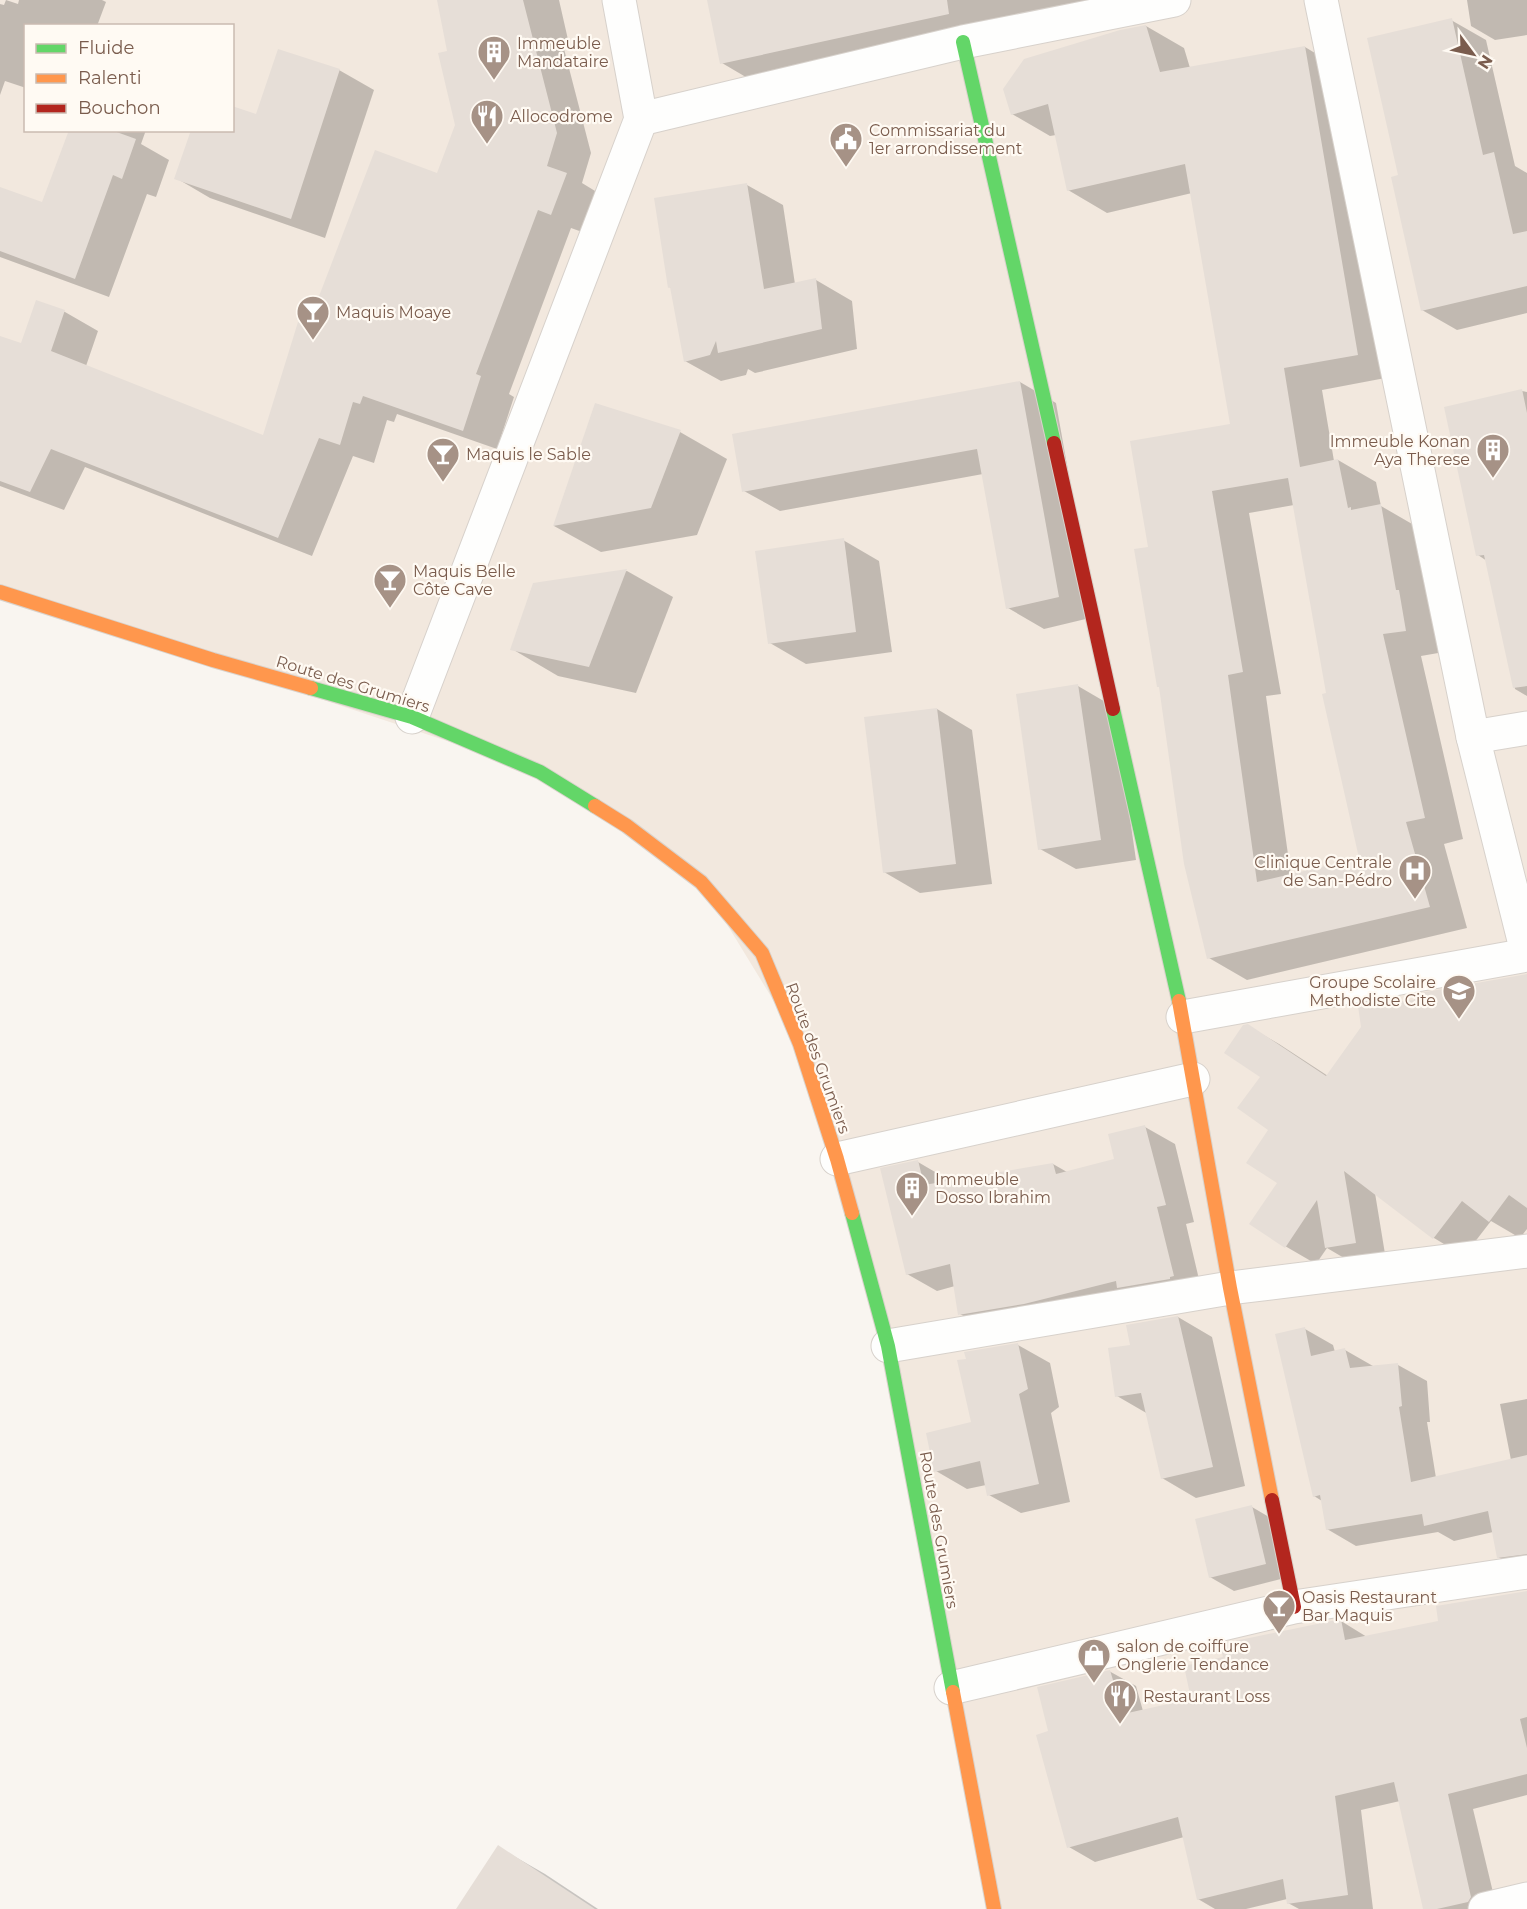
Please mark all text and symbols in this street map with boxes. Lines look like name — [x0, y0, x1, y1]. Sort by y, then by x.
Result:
legend — [24, 24, 234, 132]
north arrow — [1443, 24, 1503, 84]
building icon: Immeuble Mandataire — [476, 34, 512, 81]
place label: Immeuble Mandataire — [517, 34, 609, 71]
text: Fluide — [78, 37, 134, 59]
text: N — [1474, 51, 1497, 72]
text: Ralenti — [78, 67, 142, 89]
text: Bouchon — [78, 97, 161, 119]
restaurant icon: Allocodrome — [469, 98, 505, 145]
place label: Allocodrome — [510, 107, 613, 126]
public building icon: Commissariat du 1er arrondissement — [828, 121, 864, 168]
place label: Commissariat du 1er arrondissement — [869, 121, 1023, 158]
bar icon: Maquis Moaye — [295, 294, 331, 341]
place label: Maquis Moaye — [336, 303, 451, 322]
place label: Immeuble Konan Aya Therese — [1330, 432, 1470, 469]
building icon: Immeuble Konan Aya Therese — [1475, 432, 1511, 479]
bar icon: Maquis le Sable — [425, 436, 461, 483]
place label: Maquis le Sable — [466, 445, 591, 464]
bar icon: Maquis Belle Côte Cave — [372, 562, 408, 609]
place label: Maquis Belle Côte Cave — [413, 562, 516, 599]
street label: Route des Grumiers — [274, 652, 432, 716]
place label: Clinique Centrale de San-Pédro — [1254, 853, 1392, 890]
hospital icon: Clinique Centrale de San-Pédro — [1397, 853, 1433, 900]
place label: Groupe Scolaire Methodiste Cite — [1309, 973, 1436, 1010]
school or university icon: Groupe Scolaire Methodiste Cite — [1441, 973, 1477, 1020]
street label: Route des Grumiers — [782, 980, 854, 1136]
building icon: Immeuble Dosso Ibrahim — [894, 1170, 930, 1217]
place label: Immeuble Dosso Ibrahim — [935, 1170, 1051, 1207]
street label: Route des Grumiers — [916, 1450, 962, 1610]
bar icon: Oasis Restaurant Bar Maquis — [1261, 1588, 1297, 1635]
place label: Oasis Restaurant Bar Maquis — [1302, 1588, 1437, 1625]
shop icon: salon de coiffure Onglerie Tendance — [1076, 1637, 1112, 1684]
place label: salon de coiffure Onglerie Tendance — [1117, 1637, 1269, 1674]
restaurant icon: Restaurant Loss — [1102, 1678, 1138, 1725]
place label: Restaurant Loss — [1143, 1687, 1270, 1706]

